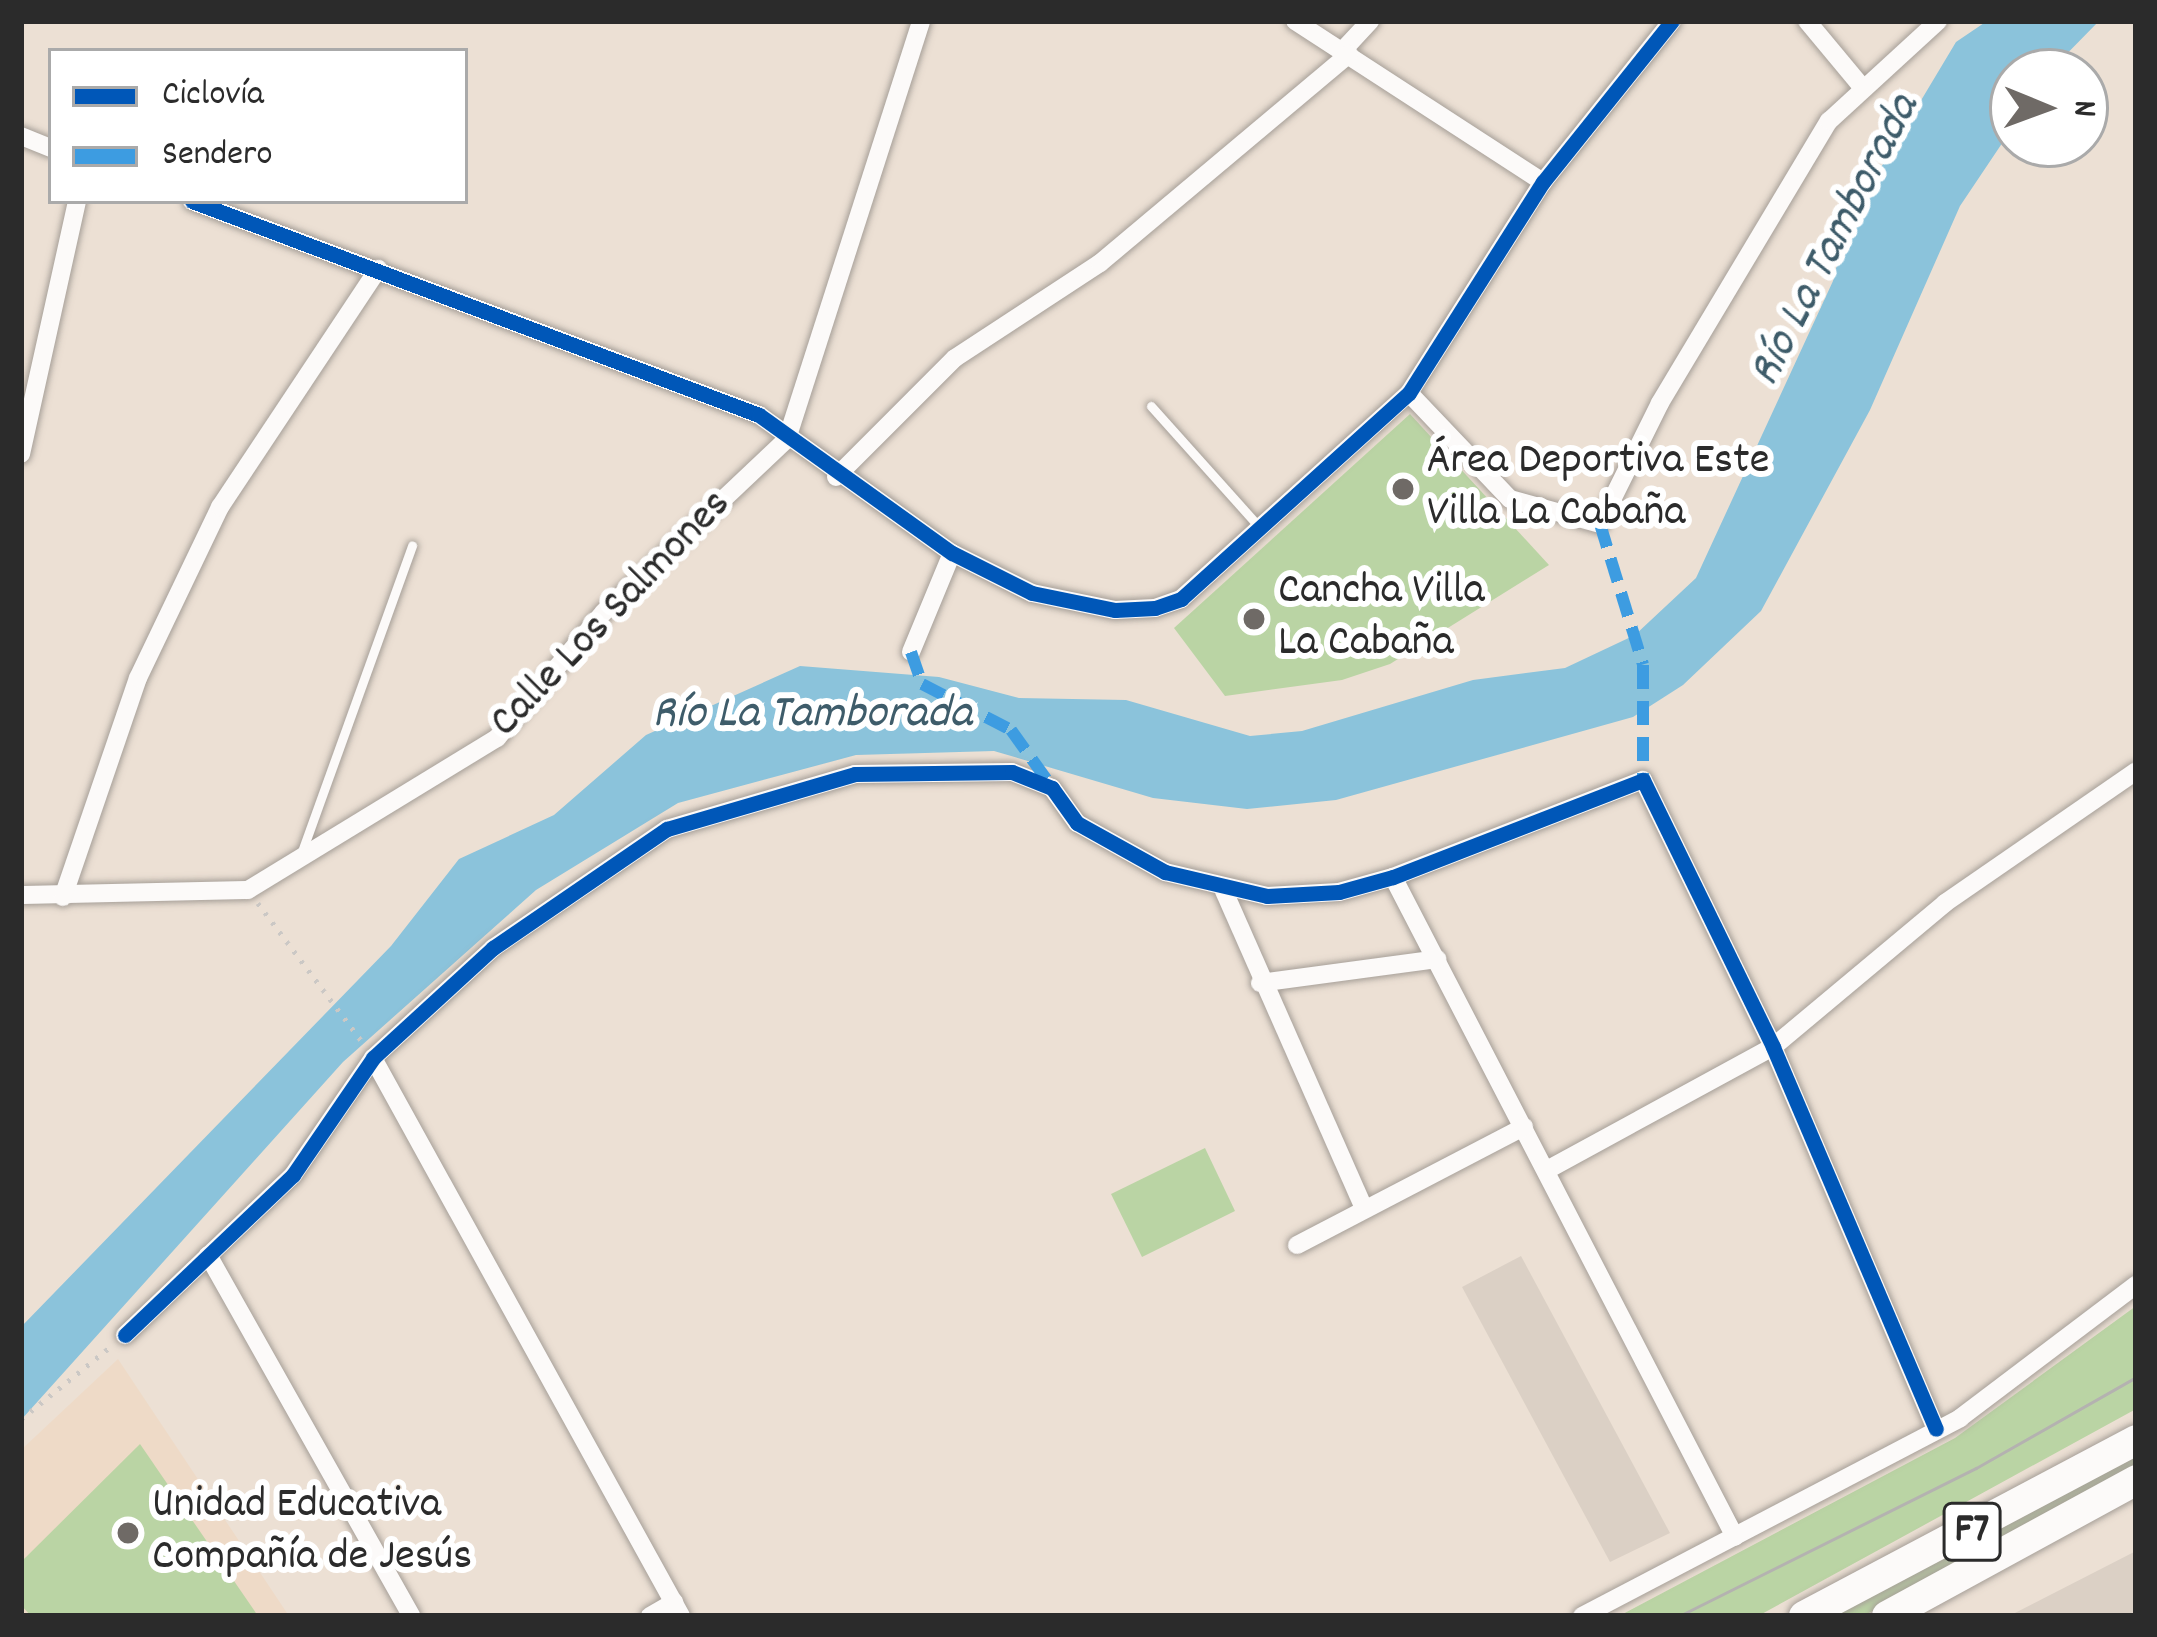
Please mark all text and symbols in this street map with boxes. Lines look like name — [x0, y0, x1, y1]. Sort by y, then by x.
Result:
legend — [48, 48, 468, 204]
north arrow — [1989, 48, 2109, 168]
text: Ciclovía — [162, 70, 264, 122]
water label: Río La Tamborada — [1738, 85, 1934, 397]
text: N — [2059, 100, 2106, 117]
text: Sendero — [162, 130, 272, 182]
place label: Área Deportiva Este Villa La Cabaña — [1427, 436, 1769, 542]
marker: Área Deportiva Este Villa La Cabaña — [1390, 476, 1416, 502]
street label: Calle Los Salmones — [480, 479, 744, 751]
place label: Cancha Villa La Cabaña — [1278, 566, 1485, 672]
marker: Cancha Villa La Cabaña — [1241, 606, 1267, 632]
water label: Río La Tamborada — [652, 687, 972, 745]
place label: Unidad Educativa Compañía de Jesús — [152, 1480, 472, 1586]
road number: F7 — [1942, 1496, 2002, 1568]
marker: Unidad Educativa Compañía de Jesús — [115, 1520, 141, 1546]

